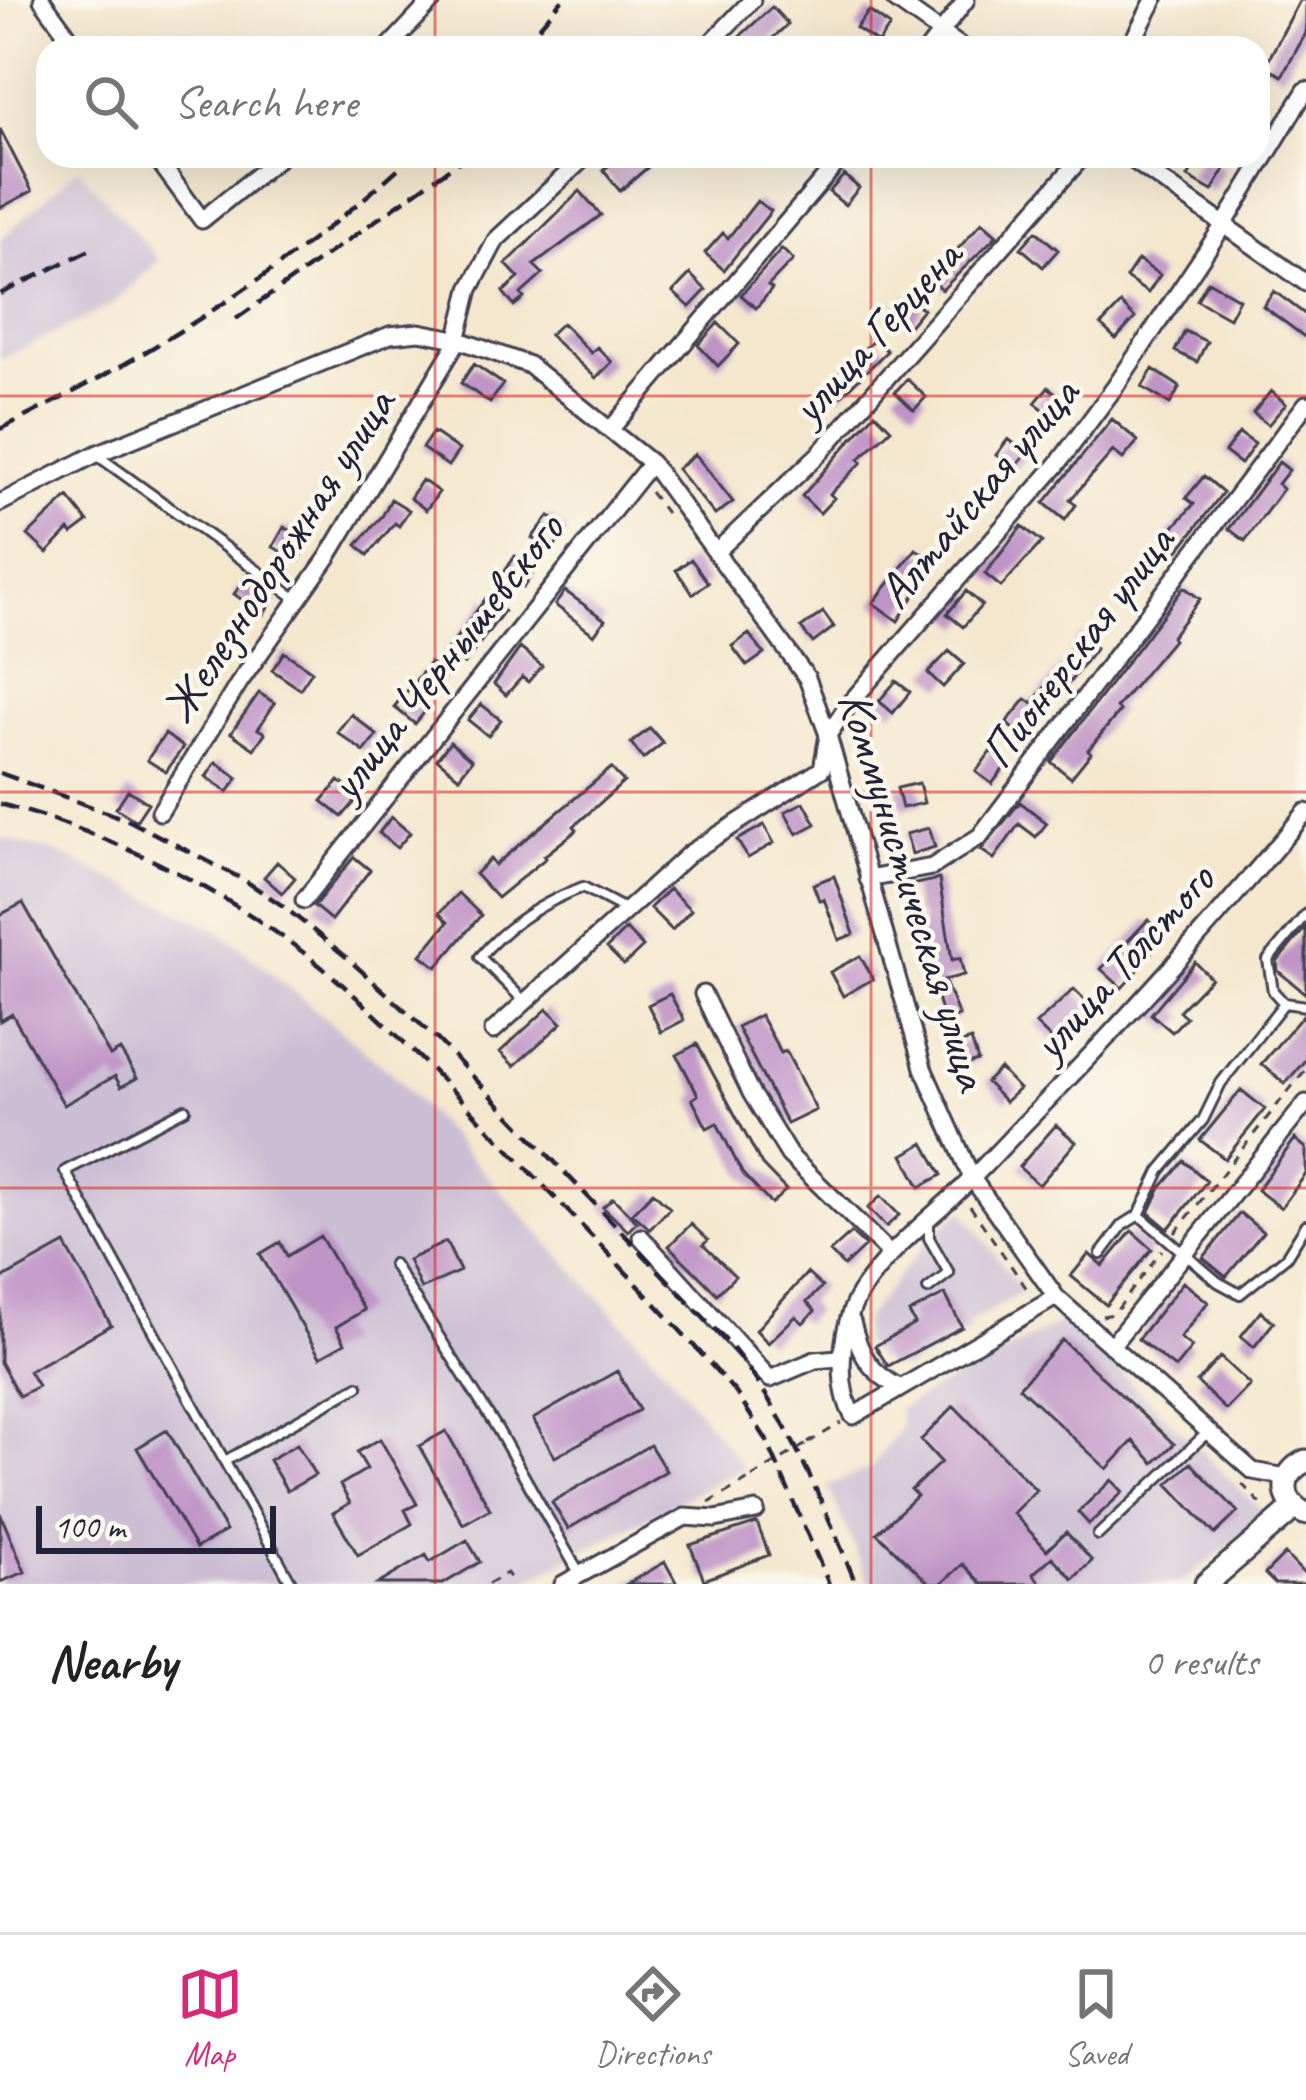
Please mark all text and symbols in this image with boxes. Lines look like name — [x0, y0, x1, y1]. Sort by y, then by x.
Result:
search box — [36, 36, 1270, 168]
icon: search — [78, 69, 144, 135]
text: Search here — [174, 74, 357, 131]
street label: улица Герцена — [775, 224, 977, 438]
street label: Алтайская улица — [864, 363, 1093, 620]
street label: Железнодорожная улица — [148, 375, 410, 734]
street label: улица Чернышевского — [313, 499, 578, 815]
street label: Пионерская улица — [966, 512, 1189, 779]
street label: Коммунистическая улица — [825, 684, 1004, 1099]
street label: улица Толстого — [1017, 849, 1228, 1075]
scale bar — [36, 1500, 276, 1553]
text: 100 m — [54, 1506, 125, 1548]
text: Nearby — [48, 1630, 176, 1694]
text: 0 results — [1144, 1638, 1258, 1687]
tab: Map — [177, 1961, 243, 2075]
tab: Directions — [596, 1961, 710, 2075]
tab: Saved — [1063, 1961, 1129, 2075]

